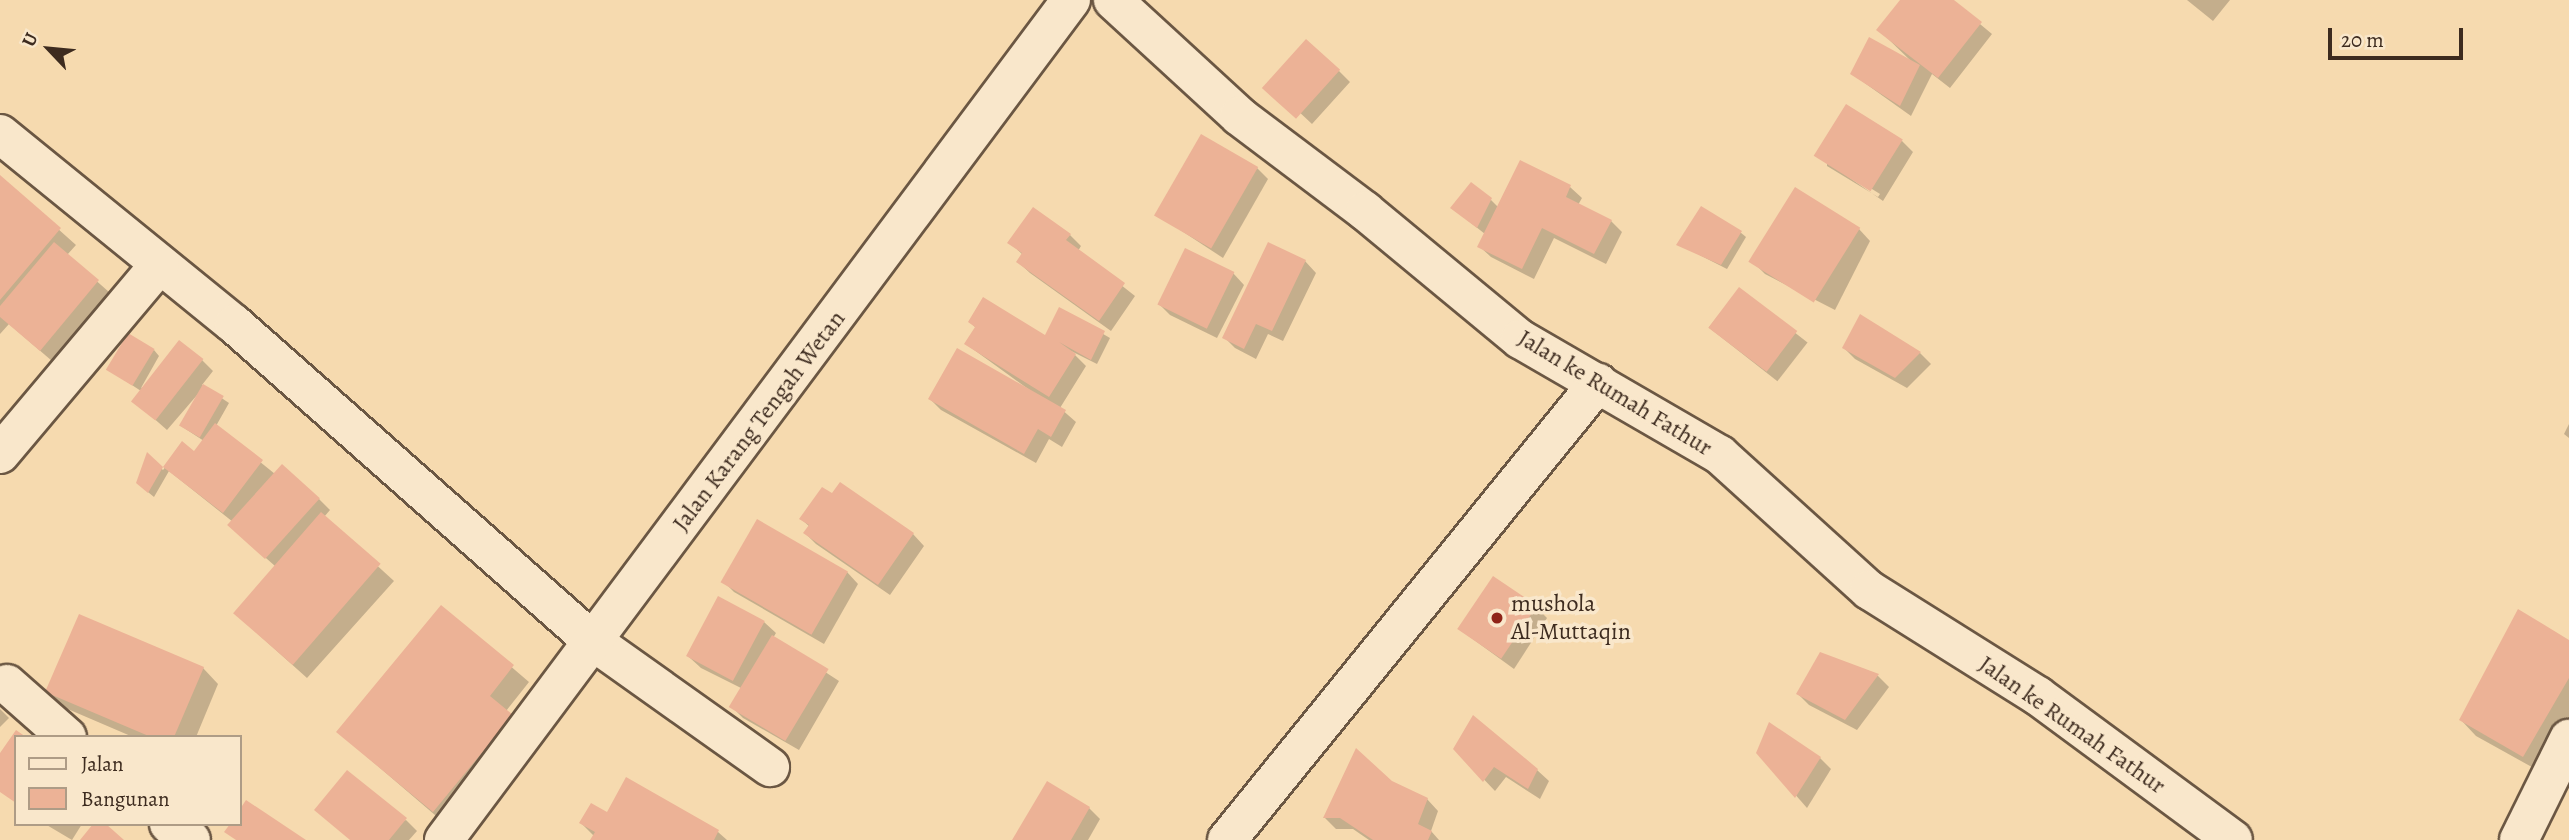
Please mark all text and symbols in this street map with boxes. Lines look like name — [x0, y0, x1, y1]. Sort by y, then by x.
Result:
north arrow — [14, 14, 84, 84]
scale bar — [2331, 14, 2466, 58]
text: 20 m — [2341, 26, 2384, 54]
text: U — [16, 28, 45, 51]
street label: Jalan Karang Tengah Wetan — [667, 305, 851, 537]
street label: Jalan ke Rumah Fathur — [1513, 324, 1717, 462]
place label: mushola Al-Muttaqin — [1511, 590, 1631, 646]
marker: mushola Al-Muttaqin — [1489, 610, 1505, 626]
street label: Jalan ke Rumah Fathur — [1973, 650, 2171, 800]
legend — [14, 735, 242, 826]
text: Jalan — [81, 750, 123, 778]
text: Bangunan — [81, 785, 170, 813]

